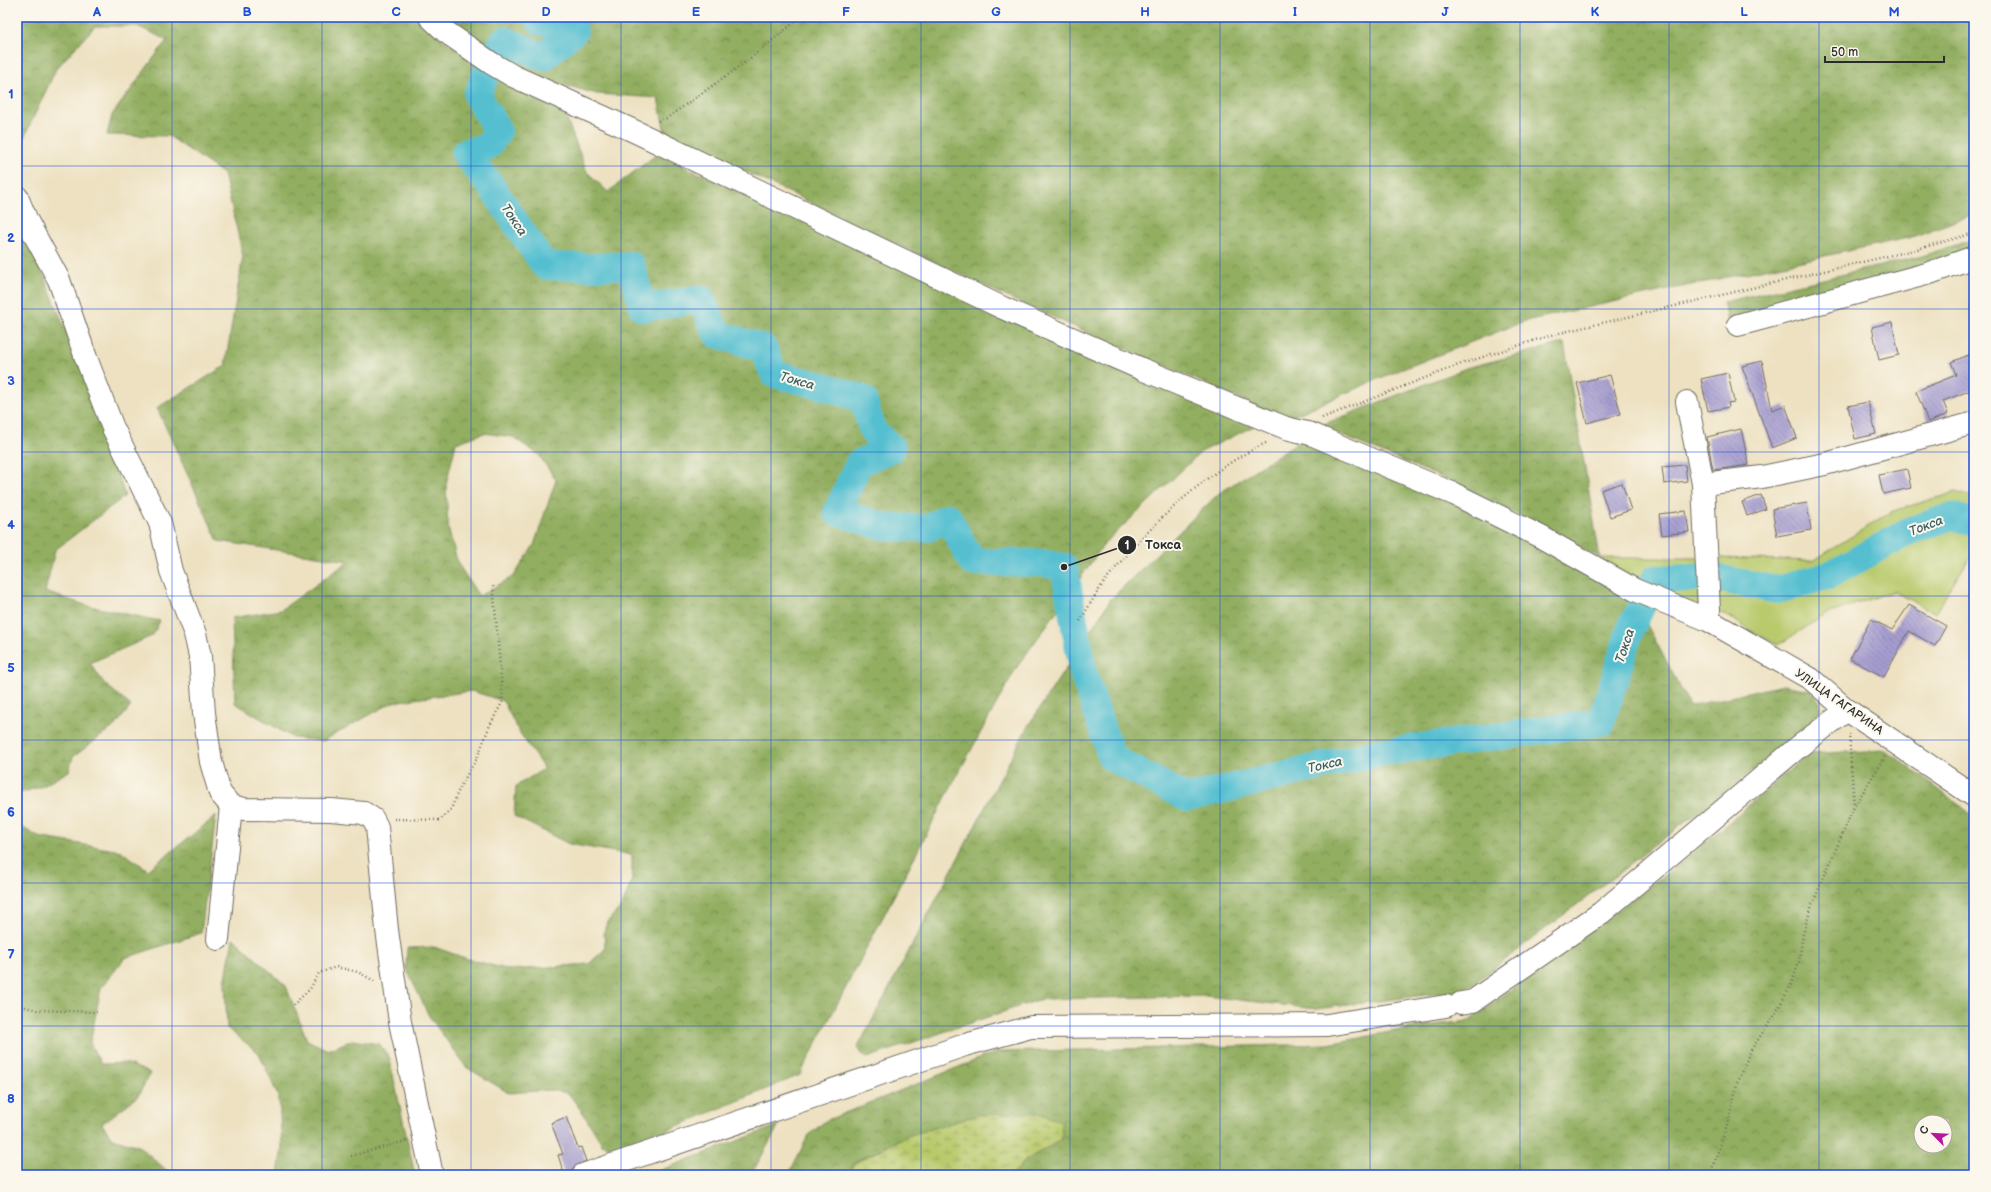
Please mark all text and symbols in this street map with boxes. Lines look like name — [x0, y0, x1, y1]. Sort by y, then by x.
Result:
text: A — [92, 4, 101, 20]
text: B — [242, 4, 252, 20]
text: C — [391, 4, 401, 20]
text: D — [541, 4, 551, 20]
text: E — [692, 4, 701, 20]
text: F — [842, 4, 850, 20]
text: G — [991, 4, 1001, 20]
text: H — [1140, 4, 1150, 20]
text: I — [1293, 4, 1297, 20]
text: J — [1441, 4, 1449, 20]
text: K — [1591, 4, 1600, 20]
text: L — [1740, 4, 1748, 20]
text: M — [1888, 4, 1900, 20]
scale bar — [1825, 38, 1944, 64]
text: 50 m — [1831, 45, 1858, 60]
text: 1 — [8, 86, 14, 102]
water label: Токса — [497, 201, 531, 239]
text: 2 — [7, 230, 15, 246]
water label: Токса — [778, 368, 816, 394]
text: 3 — [7, 373, 15, 389]
water label: Токса — [1907, 512, 1946, 540]
text: 4 — [7, 517, 15, 533]
callout: Токса — [1117, 532, 1189, 557]
text: Токса — [1145, 537, 1181, 553]
text: 1 — [1124, 538, 1130, 553]
water label: Токса — [1612, 626, 1638, 665]
text: 5 — [7, 660, 15, 676]
street label: УЛИЦА ГАГАРИНА — [1792, 666, 1887, 739]
water label: Токса — [1306, 753, 1344, 777]
text: 6 — [7, 804, 15, 820]
text: 7 — [7, 947, 15, 963]
text: 8 — [7, 1091, 15, 1107]
north arrow — [1913, 1114, 1953, 1154]
text: С — [1917, 1124, 1932, 1136]

